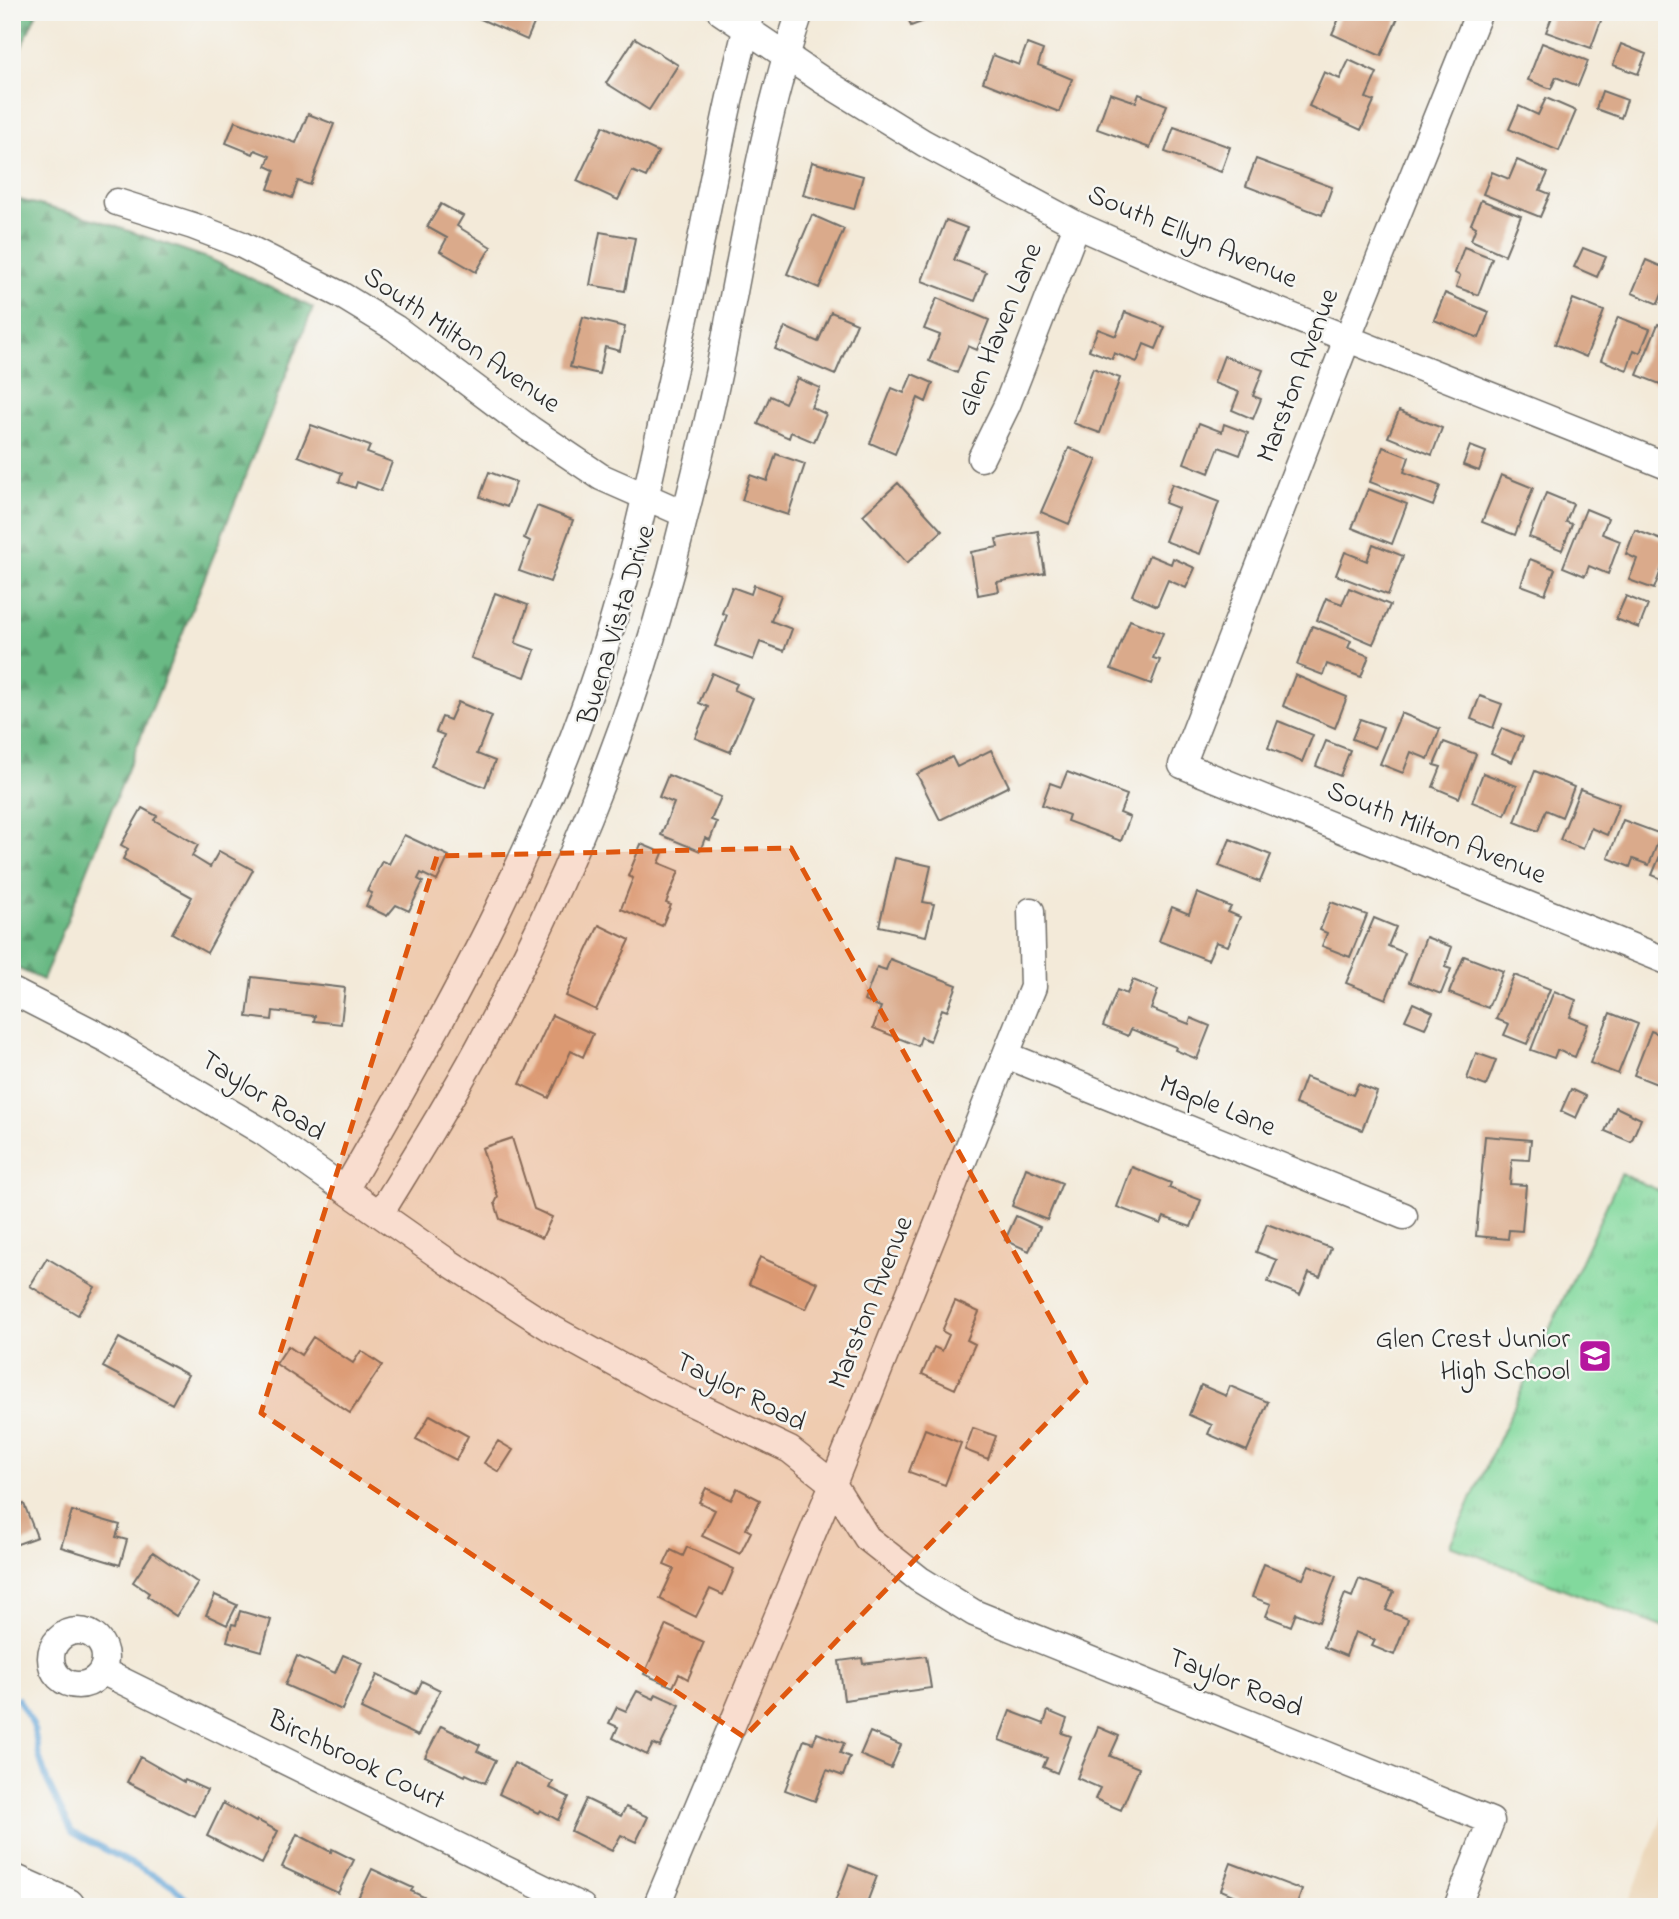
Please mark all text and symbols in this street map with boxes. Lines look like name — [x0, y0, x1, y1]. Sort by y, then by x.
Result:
street label: South Ellyn Avenue — [1081, 175, 1304, 301]
street label: Glen Haven Lane — [948, 237, 1055, 423]
street label: South Milton Avenue — [354, 257, 569, 425]
street label: Marston Avenue — [1247, 283, 1351, 469]
street label: Buena Vista Drive — [568, 520, 668, 731]
street label: South Milton Avenue — [1320, 771, 1552, 897]
street label: Taylor Road — [191, 1041, 333, 1153]
street label: Maple Lane — [1152, 1065, 1282, 1149]
street label: Marston Avenue — [819, 1210, 926, 1396]
place label: Glen Crest Junior High School — [1375, 1320, 1570, 1393]
school or university icon: Glen Crest Junior High School — [1576, 1337, 1614, 1375]
street label: Taylor Road — [667, 1342, 813, 1444]
street label: Taylor Road — [1161, 1638, 1309, 1730]
street label: Birchbrook Court — [259, 1700, 452, 1822]

